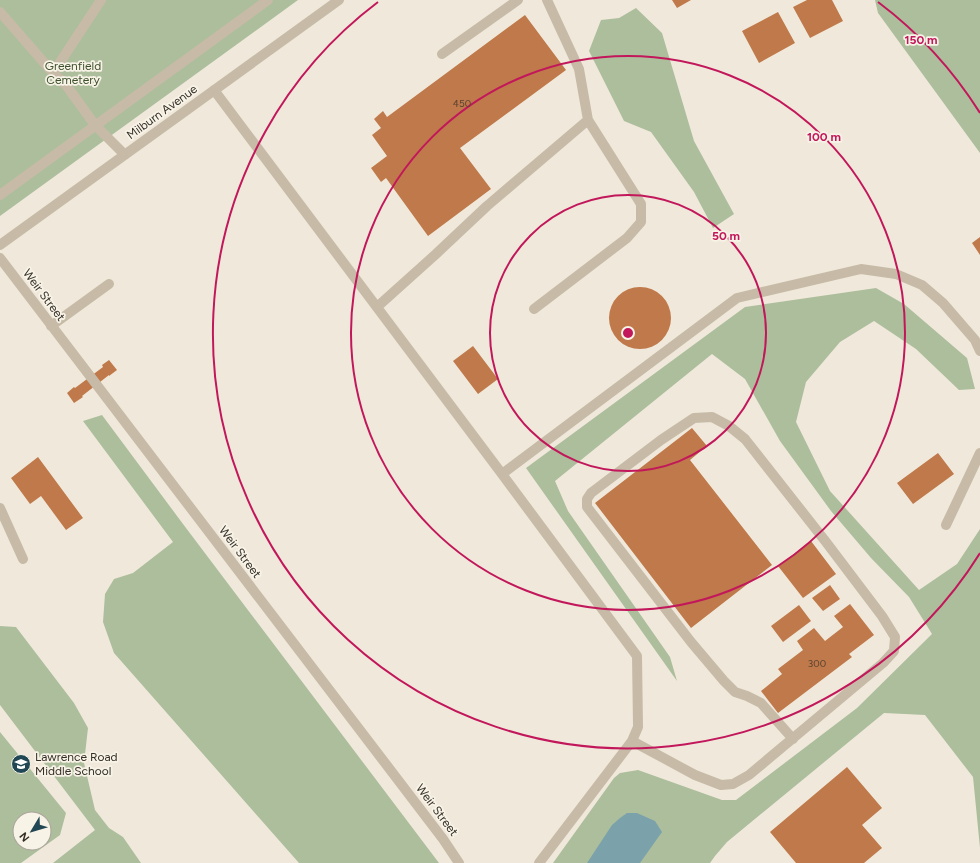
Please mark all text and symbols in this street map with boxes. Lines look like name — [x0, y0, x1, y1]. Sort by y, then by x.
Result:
text: 150 m — [904, 33, 938, 47]
park label: Greenfield Cemetery — [45, 59, 101, 87]
street label: Milburn Avenue — [124, 82, 200, 142]
house number: 450 — [453, 97, 471, 110]
text: 100 m — [807, 130, 841, 144]
text: 50 m — [712, 229, 740, 243]
street label: Weir Street — [20, 266, 68, 324]
centre of rings — [621, 326, 635, 340]
street label: Weir Street — [216, 523, 264, 581]
house number: 300 — [808, 657, 826, 670]
place label: Lawrence Road Middle School — [35, 750, 118, 778]
school or university icon: Lawrence Road Middle School — [10, 753, 32, 775]
street label: Weir Street — [413, 781, 461, 839]
north arrow — [12, 811, 52, 851]
text: N — [17, 829, 32, 844]

